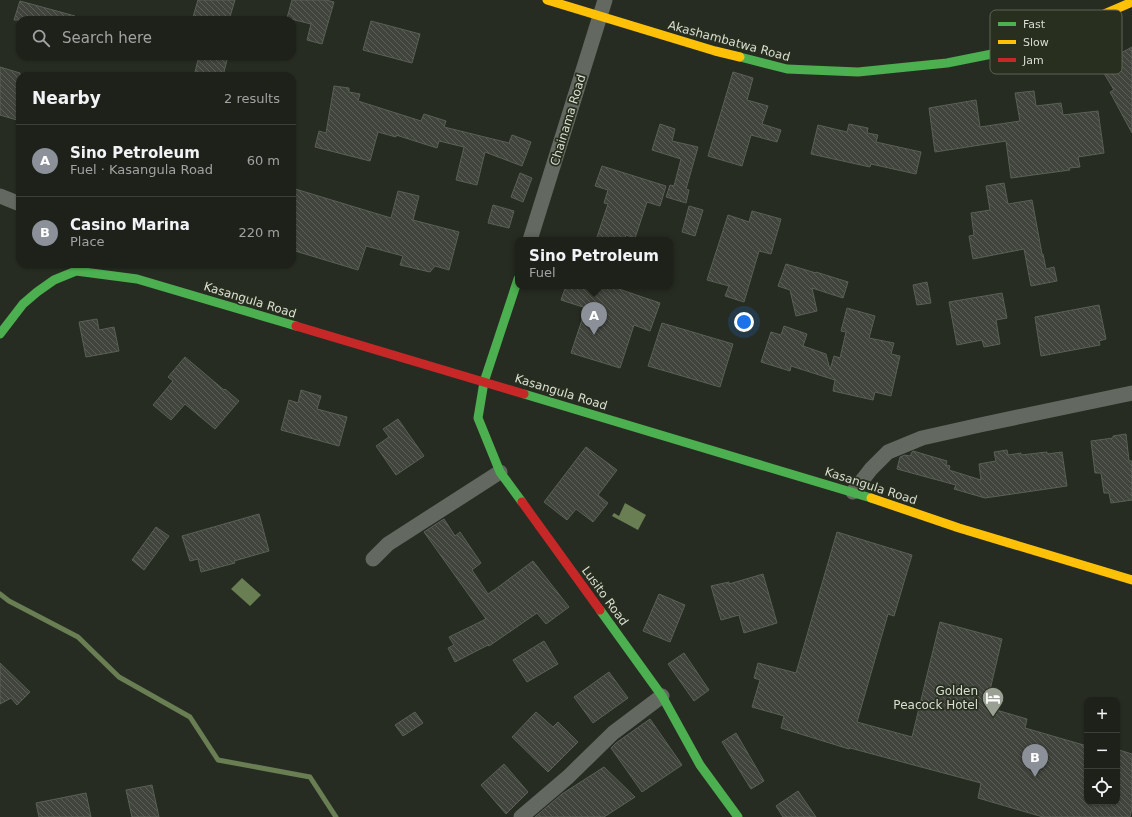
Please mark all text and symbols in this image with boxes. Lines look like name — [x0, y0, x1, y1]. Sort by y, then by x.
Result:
legend — [990, 10, 1122, 74]
search box — [16, 16, 296, 60]
street label: Akashambatwa Road — [666, 18, 792, 64]
text: Fast — [1023, 18, 1046, 31]
icon: search — [30, 27, 52, 49]
text: Search here — [62, 29, 152, 47]
text: Slow — [1023, 36, 1049, 49]
text: Jam — [1022, 54, 1044, 67]
street label: Chainama Road — [547, 73, 589, 167]
text: Nearby — [32, 88, 101, 108]
text: 2 results — [224, 91, 280, 106]
text: Sino Petroleum — [70, 144, 200, 162]
text: A — [40, 153, 50, 168]
text: 60 m — [247, 153, 280, 168]
text: Fuel · Kasangula Road — [70, 162, 213, 177]
text: Casino Marina — [70, 216, 190, 234]
text: B — [40, 225, 50, 240]
text: 220 m — [238, 225, 280, 240]
text: Place — [70, 234, 105, 249]
popup — [515, 237, 673, 289]
text: Sino Petroleum — [529, 247, 659, 265]
text: Fuel — [529, 265, 556, 280]
street label: Kasangula Road — [202, 279, 298, 321]
pin: A — [581, 302, 607, 335]
your location — [734, 312, 754, 332]
street label: Kasangula Road — [513, 371, 609, 413]
street label: Kasangula Road — [823, 465, 919, 507]
street label: Lusito Road — [579, 564, 631, 628]
place label: Golden Peacock Hotel — [893, 684, 978, 712]
hotel icon: Golden Peacock Hotel — [980, 685, 1006, 718]
map controls — [1084, 697, 1120, 805]
button: + — [1084, 697, 1120, 733]
button: − — [1084, 733, 1120, 769]
pin: B — [1022, 744, 1048, 777]
button: locate — [1084, 769, 1120, 805]

